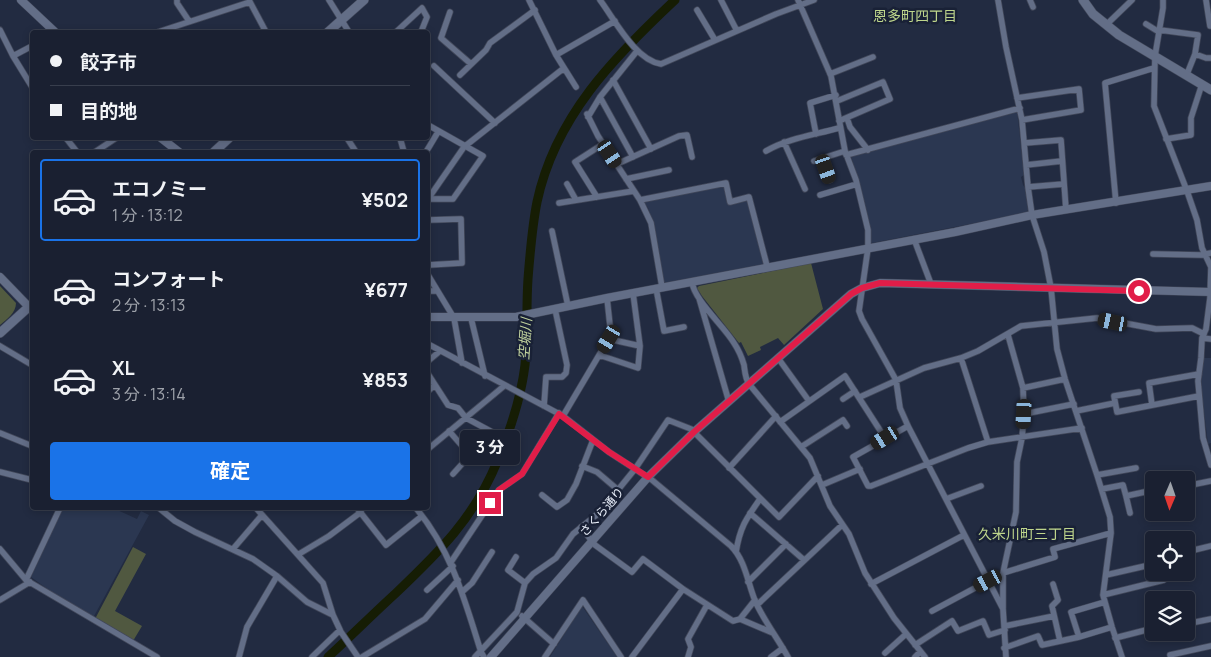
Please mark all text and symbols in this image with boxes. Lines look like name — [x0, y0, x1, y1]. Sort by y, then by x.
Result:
district label: 恩多町四丁目 — [873, 6, 957, 25]
text: 餃子市 — [80, 49, 137, 75]
text: 目的地 — [80, 98, 137, 124]
car — [595, 137, 624, 171]
car — [814, 152, 837, 186]
text: エコノミー — [112, 176, 207, 202]
icon: car — [52, 178, 97, 223]
text: ¥502 — [361, 187, 408, 213]
text: 1 分 · 13:12 — [112, 204, 183, 226]
text: コンフォート — [112, 266, 225, 292]
icon: car — [52, 268, 97, 313]
text: ¥677 — [364, 277, 408, 303]
route start — [1128, 280, 1150, 302]
text: 2 分 · 13:13 — [112, 294, 185, 316]
car — [1096, 312, 1129, 332]
water label: 空堀川 — [514, 315, 536, 361]
car — [594, 322, 623, 356]
text: XL — [112, 355, 135, 381]
icon: car — [52, 358, 97, 403]
text: ¥853 — [363, 367, 408, 393]
text: 3 分 · 13:14 — [112, 383, 186, 405]
car — [1015, 399, 1032, 429]
car — [868, 424, 901, 452]
callout: 3 分 — [460, 430, 520, 466]
text: 3 分 — [476, 436, 504, 458]
button: 確定 — [50, 442, 410, 500]
north arrow — [1145, 471, 1195, 521]
map controls — [1145, 471, 1195, 641]
street label: さくら通り — [576, 483, 628, 540]
route end — [479, 492, 501, 514]
district label: 久米川町三丁目 — [978, 524, 1076, 543]
button: locate — [1145, 531, 1195, 581]
car — [971, 567, 1004, 595]
button: layers — [1145, 591, 1195, 641]

